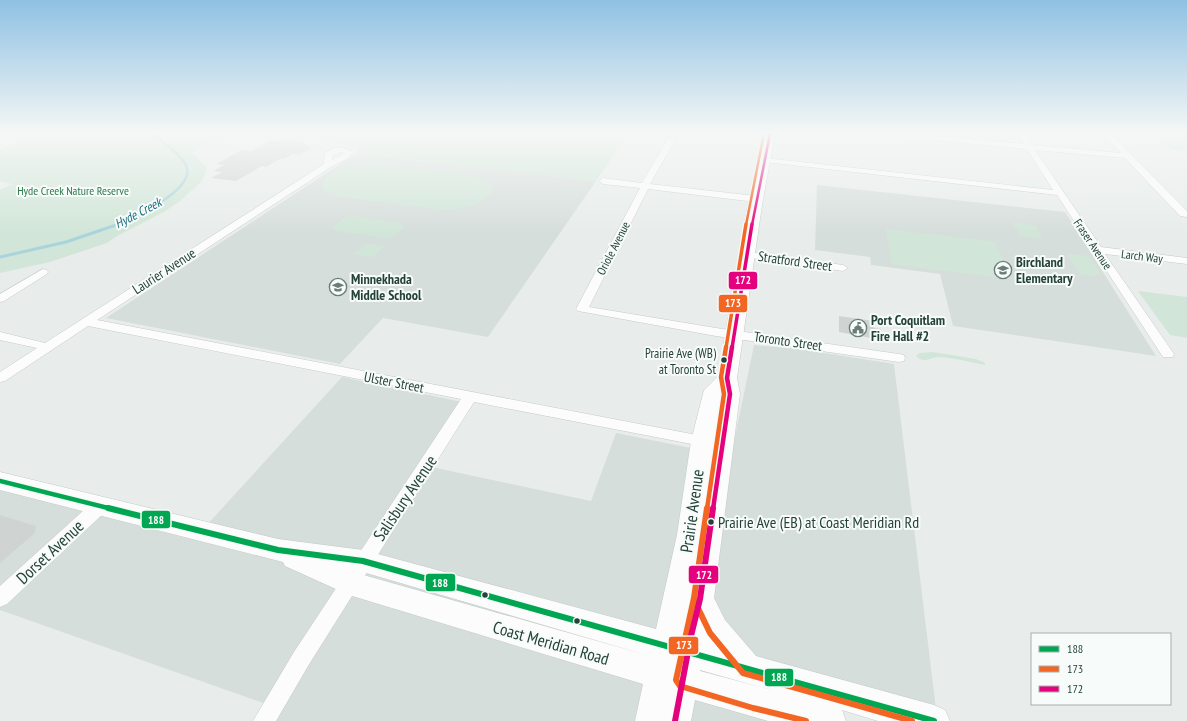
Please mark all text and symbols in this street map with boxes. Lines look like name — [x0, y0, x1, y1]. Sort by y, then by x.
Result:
park label: Hyde Creek Nature Reserve — [17, 183, 129, 198]
water label: Hyde Creek — [112, 193, 166, 232]
street label: Fraser Avenue — [1071, 216, 1115, 272]
street label: Oriole Avenue — [593, 219, 633, 277]
street label: Laurier Avenue — [129, 244, 199, 298]
street label: Larch Way — [1120, 246, 1164, 266]
street label: Stratford Street — [757, 247, 833, 275]
place label: Birchland Elementary — [1016, 253, 1073, 287]
school or university icon: Birchland Elementary — [993, 260, 1013, 280]
place label: Minnekhada Middle School — [351, 270, 422, 304]
line badge: 172 — [728, 271, 758, 290]
text: 172 — [735, 273, 751, 287]
school or university icon: Minnekhada Middle School — [328, 277, 348, 297]
line badge: 173 — [718, 294, 748, 313]
text: 173 — [725, 296, 741, 310]
place label: Port Coquitlam Fire Hall #2 — [871, 311, 945, 345]
public building icon: Port Coquitlam Fire Hall #2 — [848, 318, 868, 338]
street label: Toronto Street — [753, 327, 823, 355]
place label: Prairie Ave (WB) at Toronto St — [645, 345, 716, 378]
marker: Prairie Ave (WB) at Toronto St — [719, 355, 729, 365]
street label: Ulster Street — [363, 367, 426, 397]
street label: Salisbury Avenue — [368, 451, 442, 545]
street label: Prairie Avenue — [675, 468, 709, 554]
line badge: 188 — [141, 510, 171, 529]
place label: Prairie Ave (EB) at Coast Meridian Rd — [718, 512, 919, 532]
text: 188 — [148, 513, 164, 527]
street label: Dorset Avenue — [12, 515, 88, 589]
marker: Prairie Ave (EB) at Coast Meridian Rd — [706, 517, 716, 527]
line badge: 172 — [688, 565, 719, 584]
text: 172 — [696, 568, 712, 582]
line badge: 188 — [425, 573, 456, 592]
text: 188 — [432, 576, 448, 590]
unlabelled marker — [480, 590, 490, 600]
street label: Coast Meridian Road — [490, 616, 612, 670]
unlabelled marker — [572, 616, 582, 626]
legend — [1031, 633, 1171, 705]
line badge: 173 — [668, 636, 699, 655]
text: 173 — [676, 638, 692, 652]
text: 188 — [1067, 641, 1083, 656]
text: 173 — [1067, 661, 1083, 676]
line badge: 188 — [764, 668, 794, 687]
text: 188 — [771, 670, 787, 684]
text: 172 — [1067, 681, 1083, 696]

